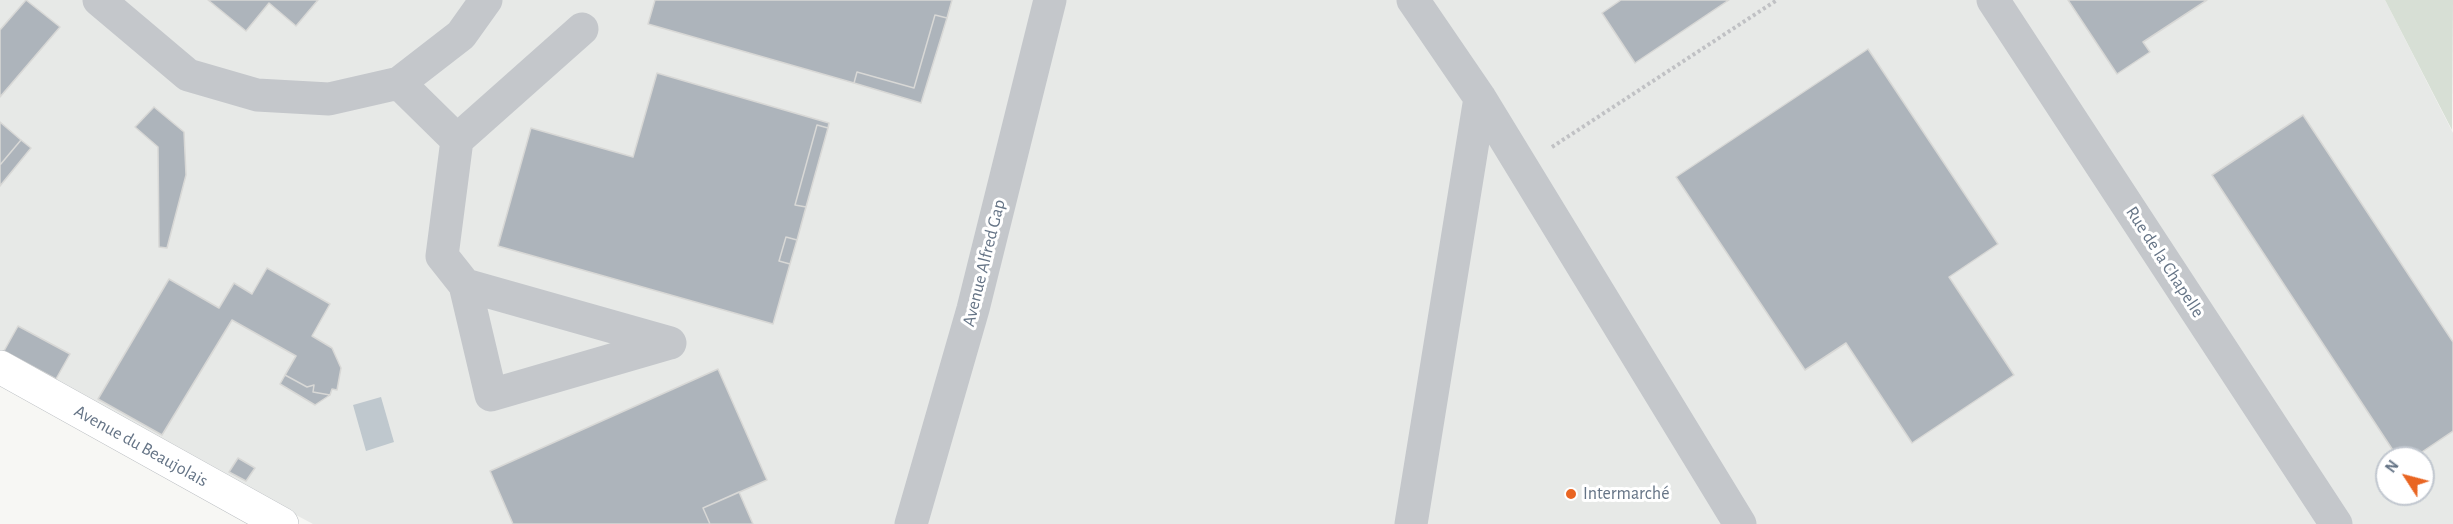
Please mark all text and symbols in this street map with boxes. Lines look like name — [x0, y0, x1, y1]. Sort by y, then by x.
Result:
street label: Avenue Alfred Gap — [958, 197, 1010, 329]
street label: Rue de la Chapelle — [2121, 202, 2209, 322]
street label: Avenue du Beaujolais — [70, 400, 212, 492]
north arrow — [2375, 446, 2435, 506]
text: N — [2382, 457, 2402, 476]
place label: Intermarché — [1583, 483, 1669, 505]
marker: Intermarché — [1564, 487, 1578, 501]

